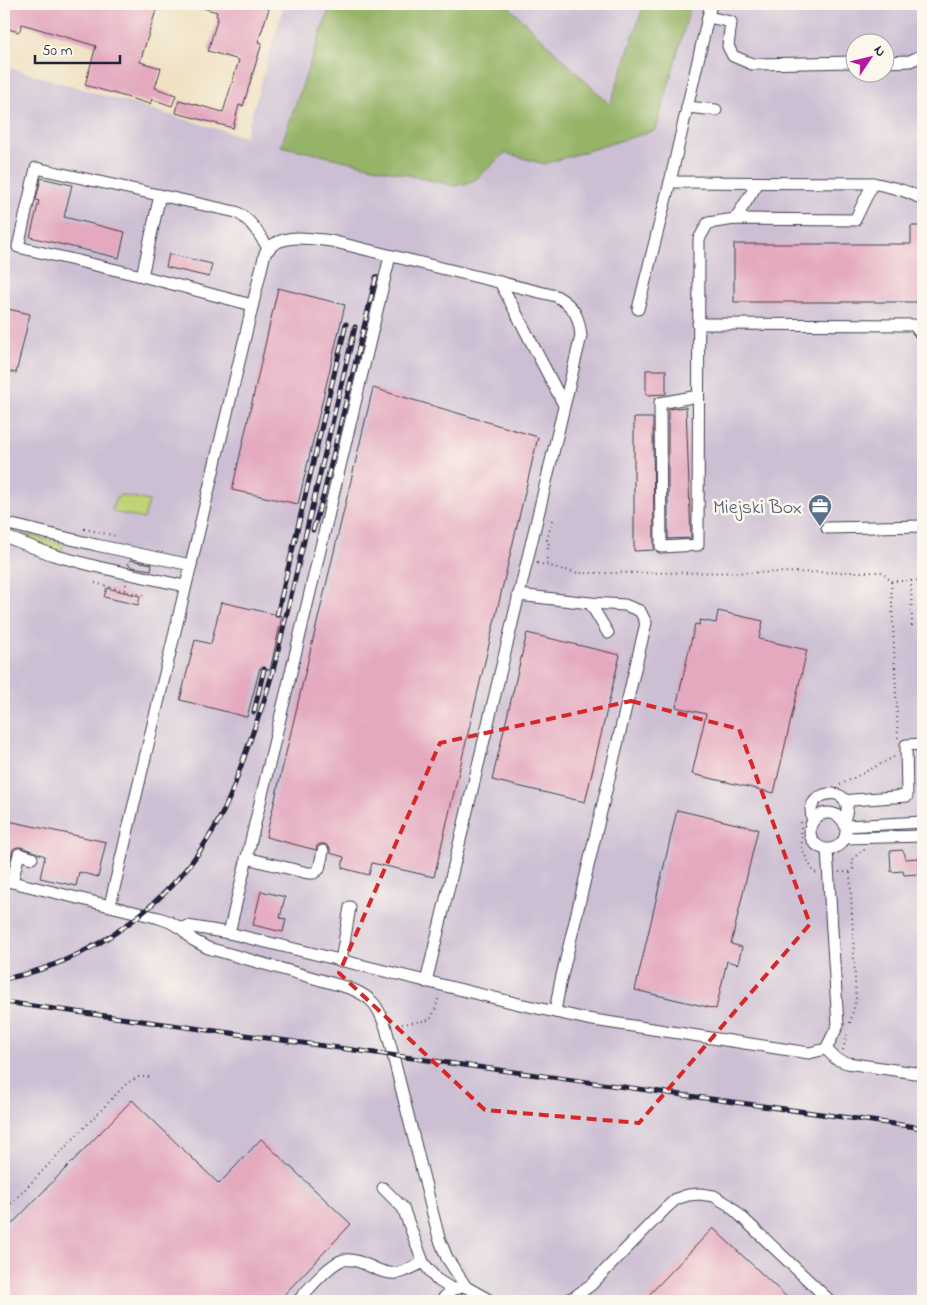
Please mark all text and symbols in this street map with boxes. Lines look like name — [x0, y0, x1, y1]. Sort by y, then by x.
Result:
scale bar — [35, 32, 120, 64]
north arrow — [844, 32, 894, 82]
text: 50 m — [42, 40, 73, 62]
text: N — [868, 42, 891, 61]
office icon: Miejski Box — [807, 493, 833, 527]
place label: Miejski Box — [713, 494, 802, 523]

